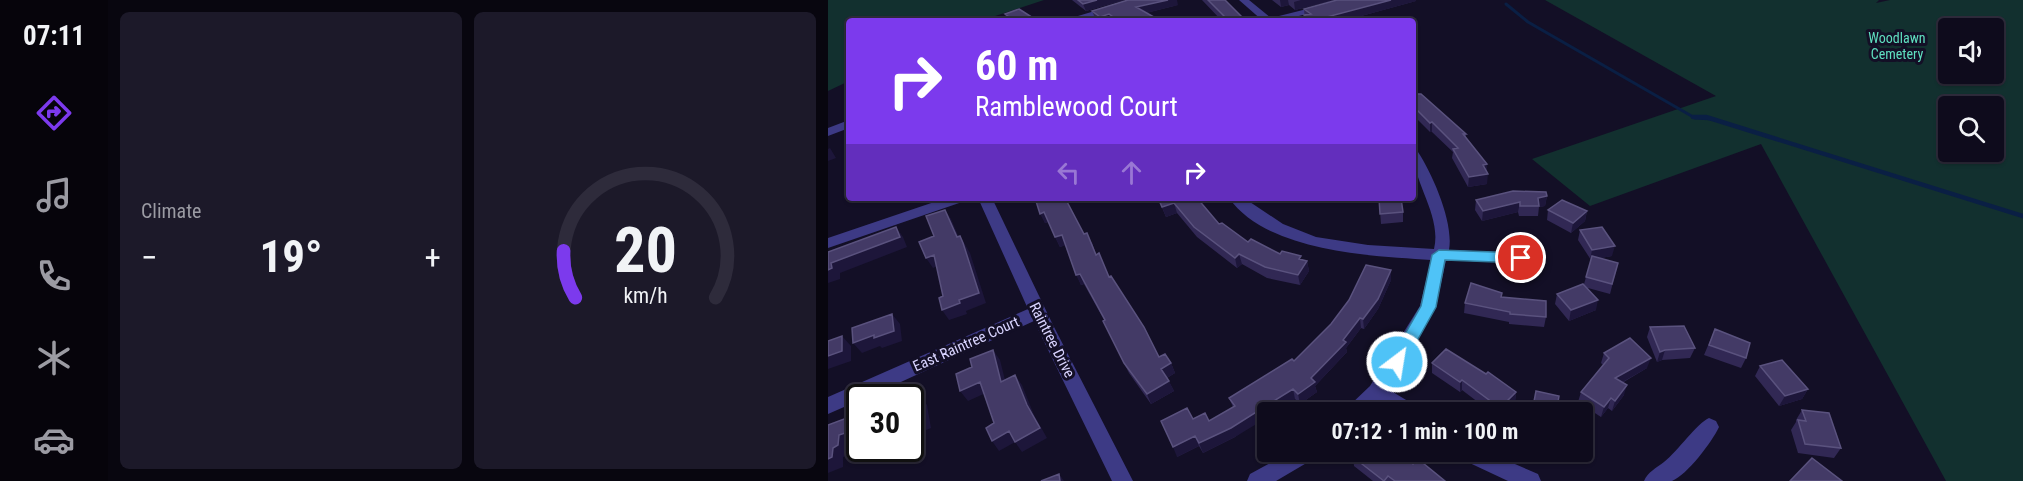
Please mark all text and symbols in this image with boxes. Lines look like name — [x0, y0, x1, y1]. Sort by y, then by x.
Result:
map controls — [1938, 18, 2004, 162]
button: sound — [1938, 18, 2004, 84]
text: 07:11 — [23, 20, 85, 52]
park label: Woodlawn Cemetery — [1868, 30, 1926, 62]
text: 60 m — [975, 41, 1058, 90]
icon: right — [876, 42, 954, 120]
text: Ramblewood Court — [975, 91, 1178, 123]
icon: directions — [33, 92, 75, 134]
button: search — [1938, 96, 2004, 162]
icon: left — [1052, 156, 1085, 189]
icon: ahead — [1115, 156, 1148, 189]
icon: right — [1178, 156, 1211, 189]
icon: music — [33, 174, 75, 216]
text: Climate — [141, 199, 201, 223]
text: 20 — [613, 214, 677, 287]
text: 19° — [260, 230, 323, 283]
pin — [1495, 232, 1546, 283]
text: − — [141, 238, 158, 277]
text: + — [425, 238, 441, 277]
icon: arrive — [1504, 241, 1537, 274]
icon: phone — [33, 255, 75, 297]
text: km/h — [623, 283, 667, 308]
street label: Raintree Drive — [1025, 299, 1079, 381]
street label: East Raintree Court — [910, 313, 1022, 375]
position arrow — [1365, 330, 1429, 394]
icon: climate — [33, 337, 75, 379]
speed limit sign: 30 — [846, 384, 924, 462]
icon: car — [33, 419, 75, 461]
text: 07:12 · 1 min · 100 m — [1332, 419, 1518, 444]

